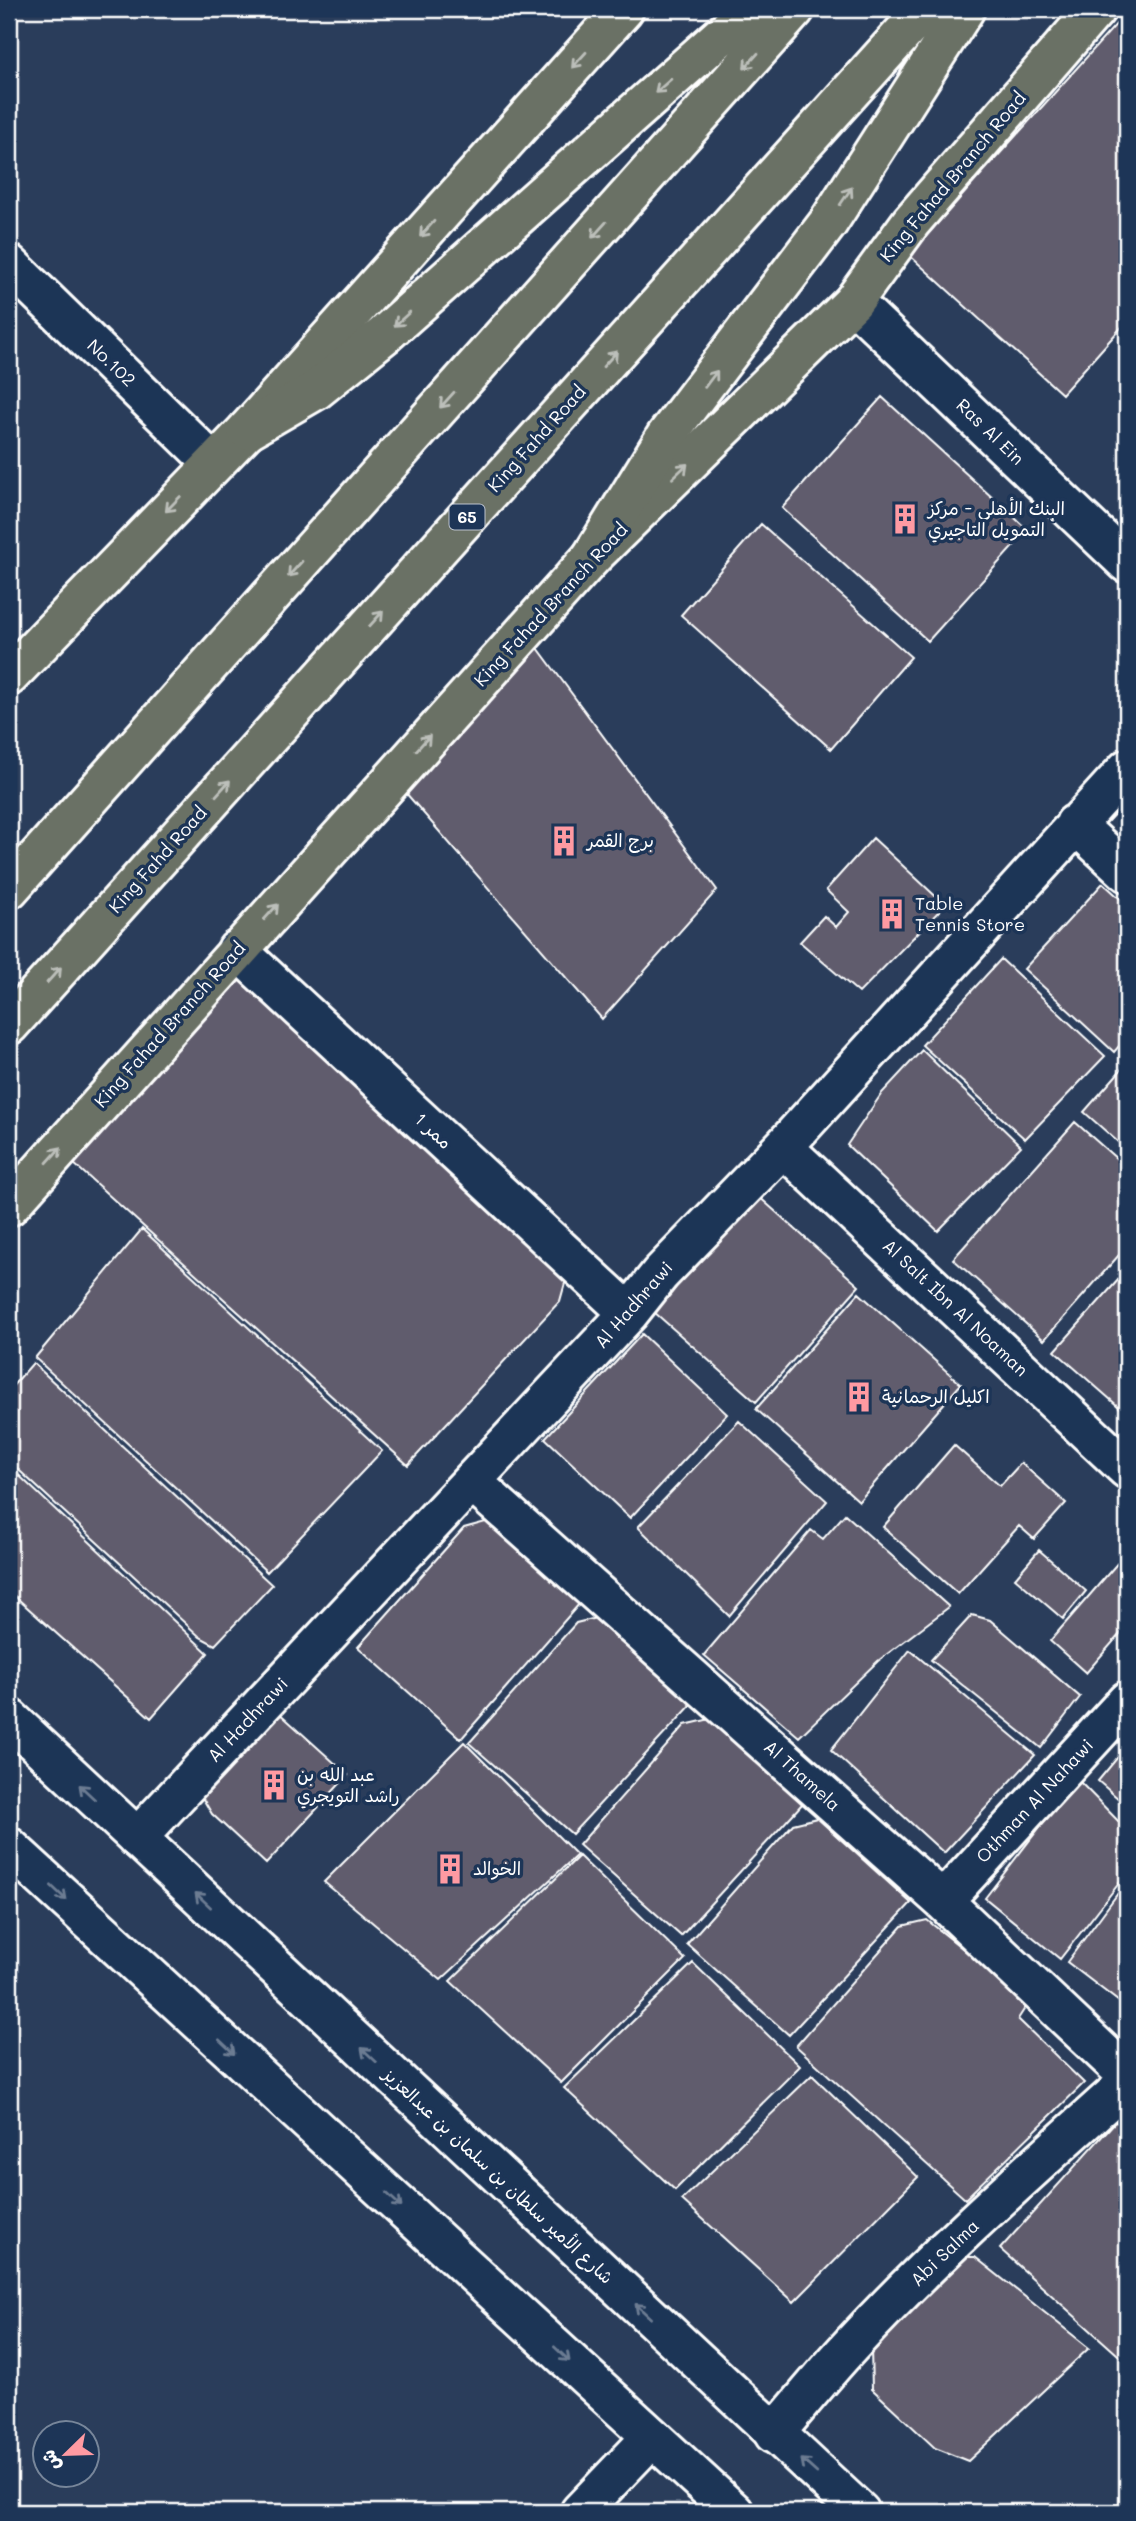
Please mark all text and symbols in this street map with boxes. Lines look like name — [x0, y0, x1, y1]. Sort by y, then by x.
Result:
one-way arrow — [571, 50, 587, 68]
one-way arrow — [743, 52, 759, 70]
one-way arrow — [654, 78, 672, 94]
street label: King Fahad Branch Road — [874, 86, 1031, 266]
one-way arrow — [840, 187, 854, 207]
one-way arrow — [419, 220, 435, 238]
one-way arrow — [591, 221, 607, 239]
one-way arrow — [393, 311, 411, 327]
street label: No.102 — [82, 333, 141, 391]
one-way arrow — [602, 350, 618, 368]
one-way arrow — [704, 370, 718, 389]
street label: King Fahd Road — [482, 380, 591, 497]
one-way arrow — [439, 390, 455, 408]
street label: Ras Al Ein — [952, 393, 1030, 470]
one-way arrow — [671, 462, 688, 479]
one-way arrow — [165, 496, 182, 513]
place label: البنك الأهلي - مركز التمويل التاجيري — [926, 496, 1065, 543]
building icon: البنك الأهلي - مركز التمويل التاجيري — [888, 502, 922, 536]
road number: 65 — [449, 504, 484, 530]
street label: King Fahad Branch Road — [468, 517, 632, 691]
one-way arrow — [287, 560, 303, 578]
one-way arrow — [367, 611, 384, 628]
one-way arrow — [415, 735, 432, 752]
one-way arrow — [215, 779, 231, 797]
street label: King Fahd Road — [103, 801, 212, 918]
building icon: برج القمر — [547, 824, 581, 858]
place label: برج القمر — [585, 828, 654, 853]
place label: Table Tennis Store — [915, 891, 1025, 936]
building icon: Table Tennis Store — [875, 897, 909, 931]
one-way arrow — [262, 904, 279, 921]
street label: King Fahad Branch Road — [88, 936, 250, 1112]
one-way arrow — [46, 967, 63, 984]
street label: ممر 1 — [410, 1107, 458, 1154]
one-way arrow — [46, 1146, 62, 1164]
street label: Al Salt Ibn Al Noaman — [878, 1233, 1034, 1381]
street label: Al Hadhrawi — [589, 1256, 678, 1353]
building icon: اكليل الرحمانية — [842, 1380, 876, 1414]
place label: اكليل الرحمانية — [882, 1384, 990, 1408]
street label: Al Hadhrawi — [202, 1672, 293, 1767]
street label: Othman Al Nahawi — [970, 1733, 1098, 1868]
street label: Al Thamela — [759, 1734, 846, 1816]
place label: عبد الله بن راشد التويجري — [297, 1762, 400, 1809]
building icon: عبد الله بن راشد التويجري — [257, 1768, 291, 1802]
one-way arrow — [79, 1783, 96, 1800]
building icon: الخوالد — [433, 1852, 467, 1886]
place label: الخوالد — [473, 1856, 521, 1880]
one-way arrow — [50, 1884, 67, 1901]
one-way arrow — [194, 1892, 212, 1908]
one-way arrow — [218, 2038, 235, 2055]
one-way arrow — [361, 2047, 378, 2064]
street label: شارع الأمير سلطان بن سلمان بن عبدالعزيز — [376, 2061, 619, 2289]
one-way arrow — [385, 2192, 402, 2209]
street label: Abi Salma — [905, 2214, 984, 2291]
one-way arrow — [635, 2303, 652, 2320]
one-way arrow — [553, 2346, 570, 2363]
north arrow — [32, 2420, 102, 2490]
text: ش — [34, 2446, 65, 2475]
one-way arrow — [800, 2458, 818, 2474]

